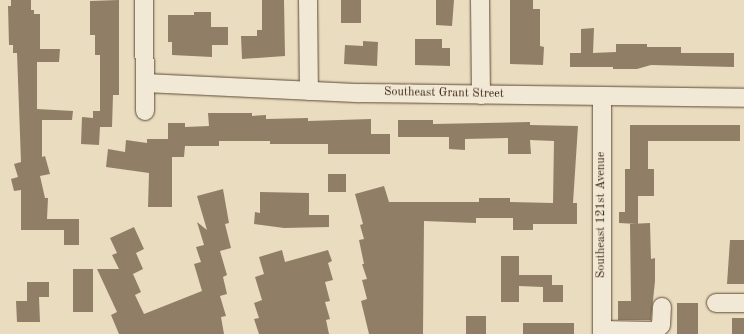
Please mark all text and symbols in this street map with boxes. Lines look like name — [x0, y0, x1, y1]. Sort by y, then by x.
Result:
street label: Southeast Grant Street — [384, 86, 504, 102]
street label: Southeast 121st Avenue — [595, 152, 609, 278]

